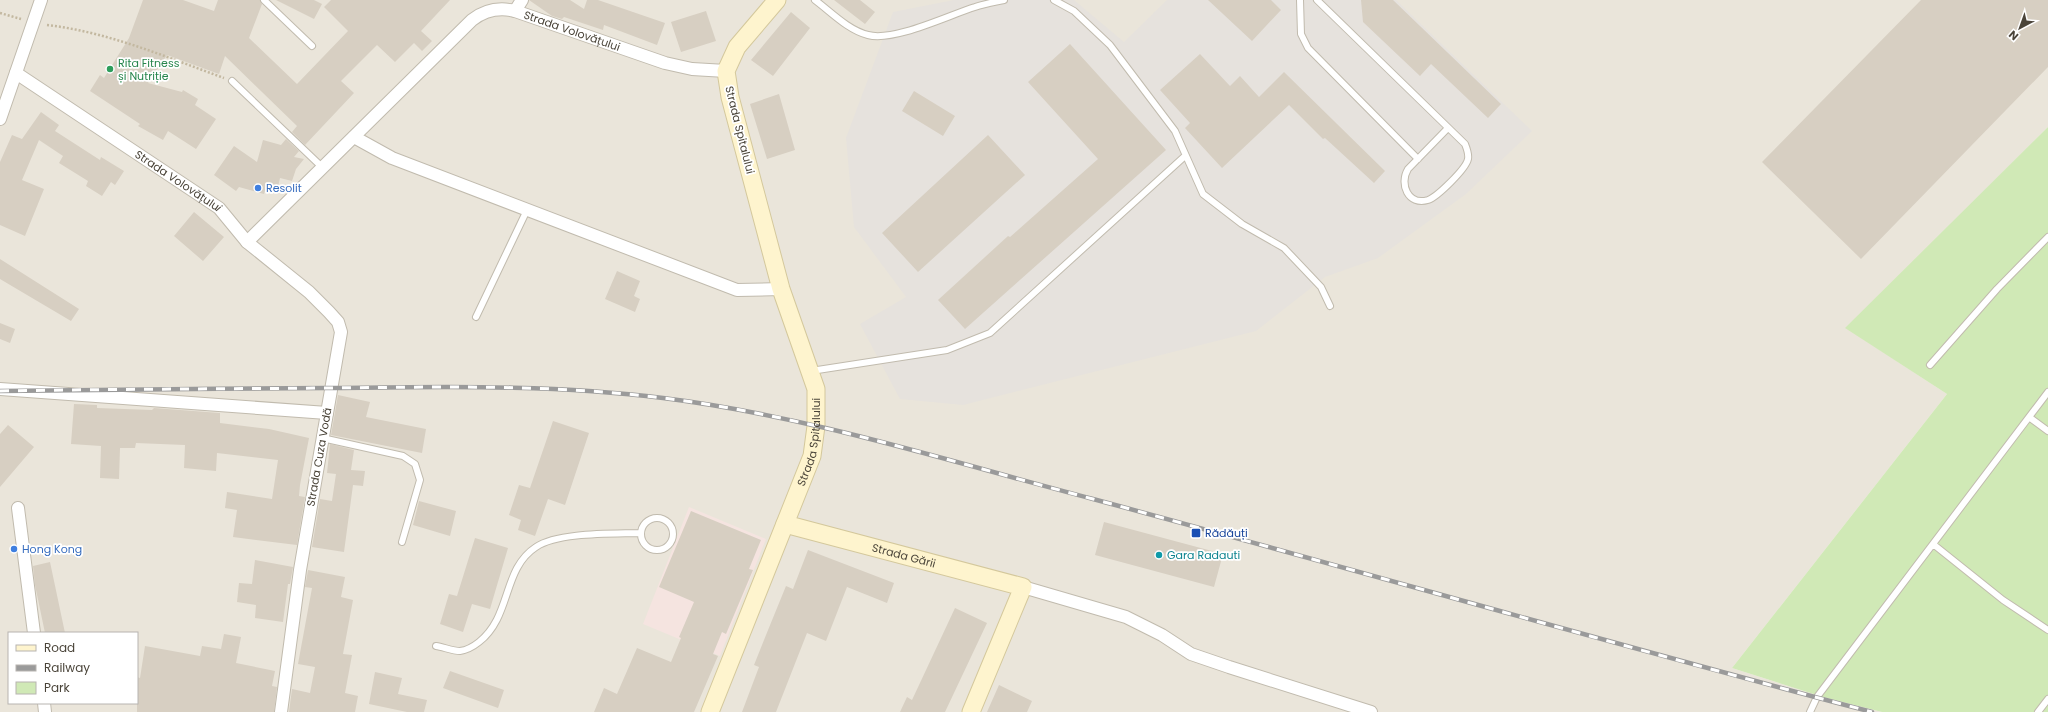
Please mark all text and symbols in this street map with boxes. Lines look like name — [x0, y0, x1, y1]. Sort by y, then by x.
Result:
street label: Strada Volovățului — [522, 7, 623, 55]
north arrow — [2000, 8, 2040, 48]
text: N — [2005, 27, 2022, 44]
place label: Rita Fitness și Nutriție — [118, 55, 180, 84]
marker: Rita Fitness și Nutriție — [105, 64, 115, 74]
street label: Strada Spitalului — [721, 84, 759, 176]
street label: Strada Volovățului — [132, 146, 227, 215]
place label: Resolit — [266, 180, 302, 196]
marker: Resolit — [253, 183, 263, 193]
street label: Strada Spitalului — [793, 397, 824, 488]
street label: Strada Cuza Vodă — [302, 406, 336, 508]
place label: Rădăuți — [1205, 525, 1248, 541]
marker: Rădăuți — [1190, 527, 1202, 539]
street label: Strada Gării — [870, 539, 938, 572]
place label: Hong Kong — [22, 541, 82, 557]
marker: Hong Kong — [9, 544, 19, 554]
place label: Gara Radauti — [1167, 547, 1241, 563]
marker: Gara Radauti — [1154, 550, 1164, 560]
legend — [8, 632, 138, 704]
text: Road — [44, 639, 75, 656]
text: Railway — [44, 659, 90, 676]
text: Park — [44, 679, 71, 696]

